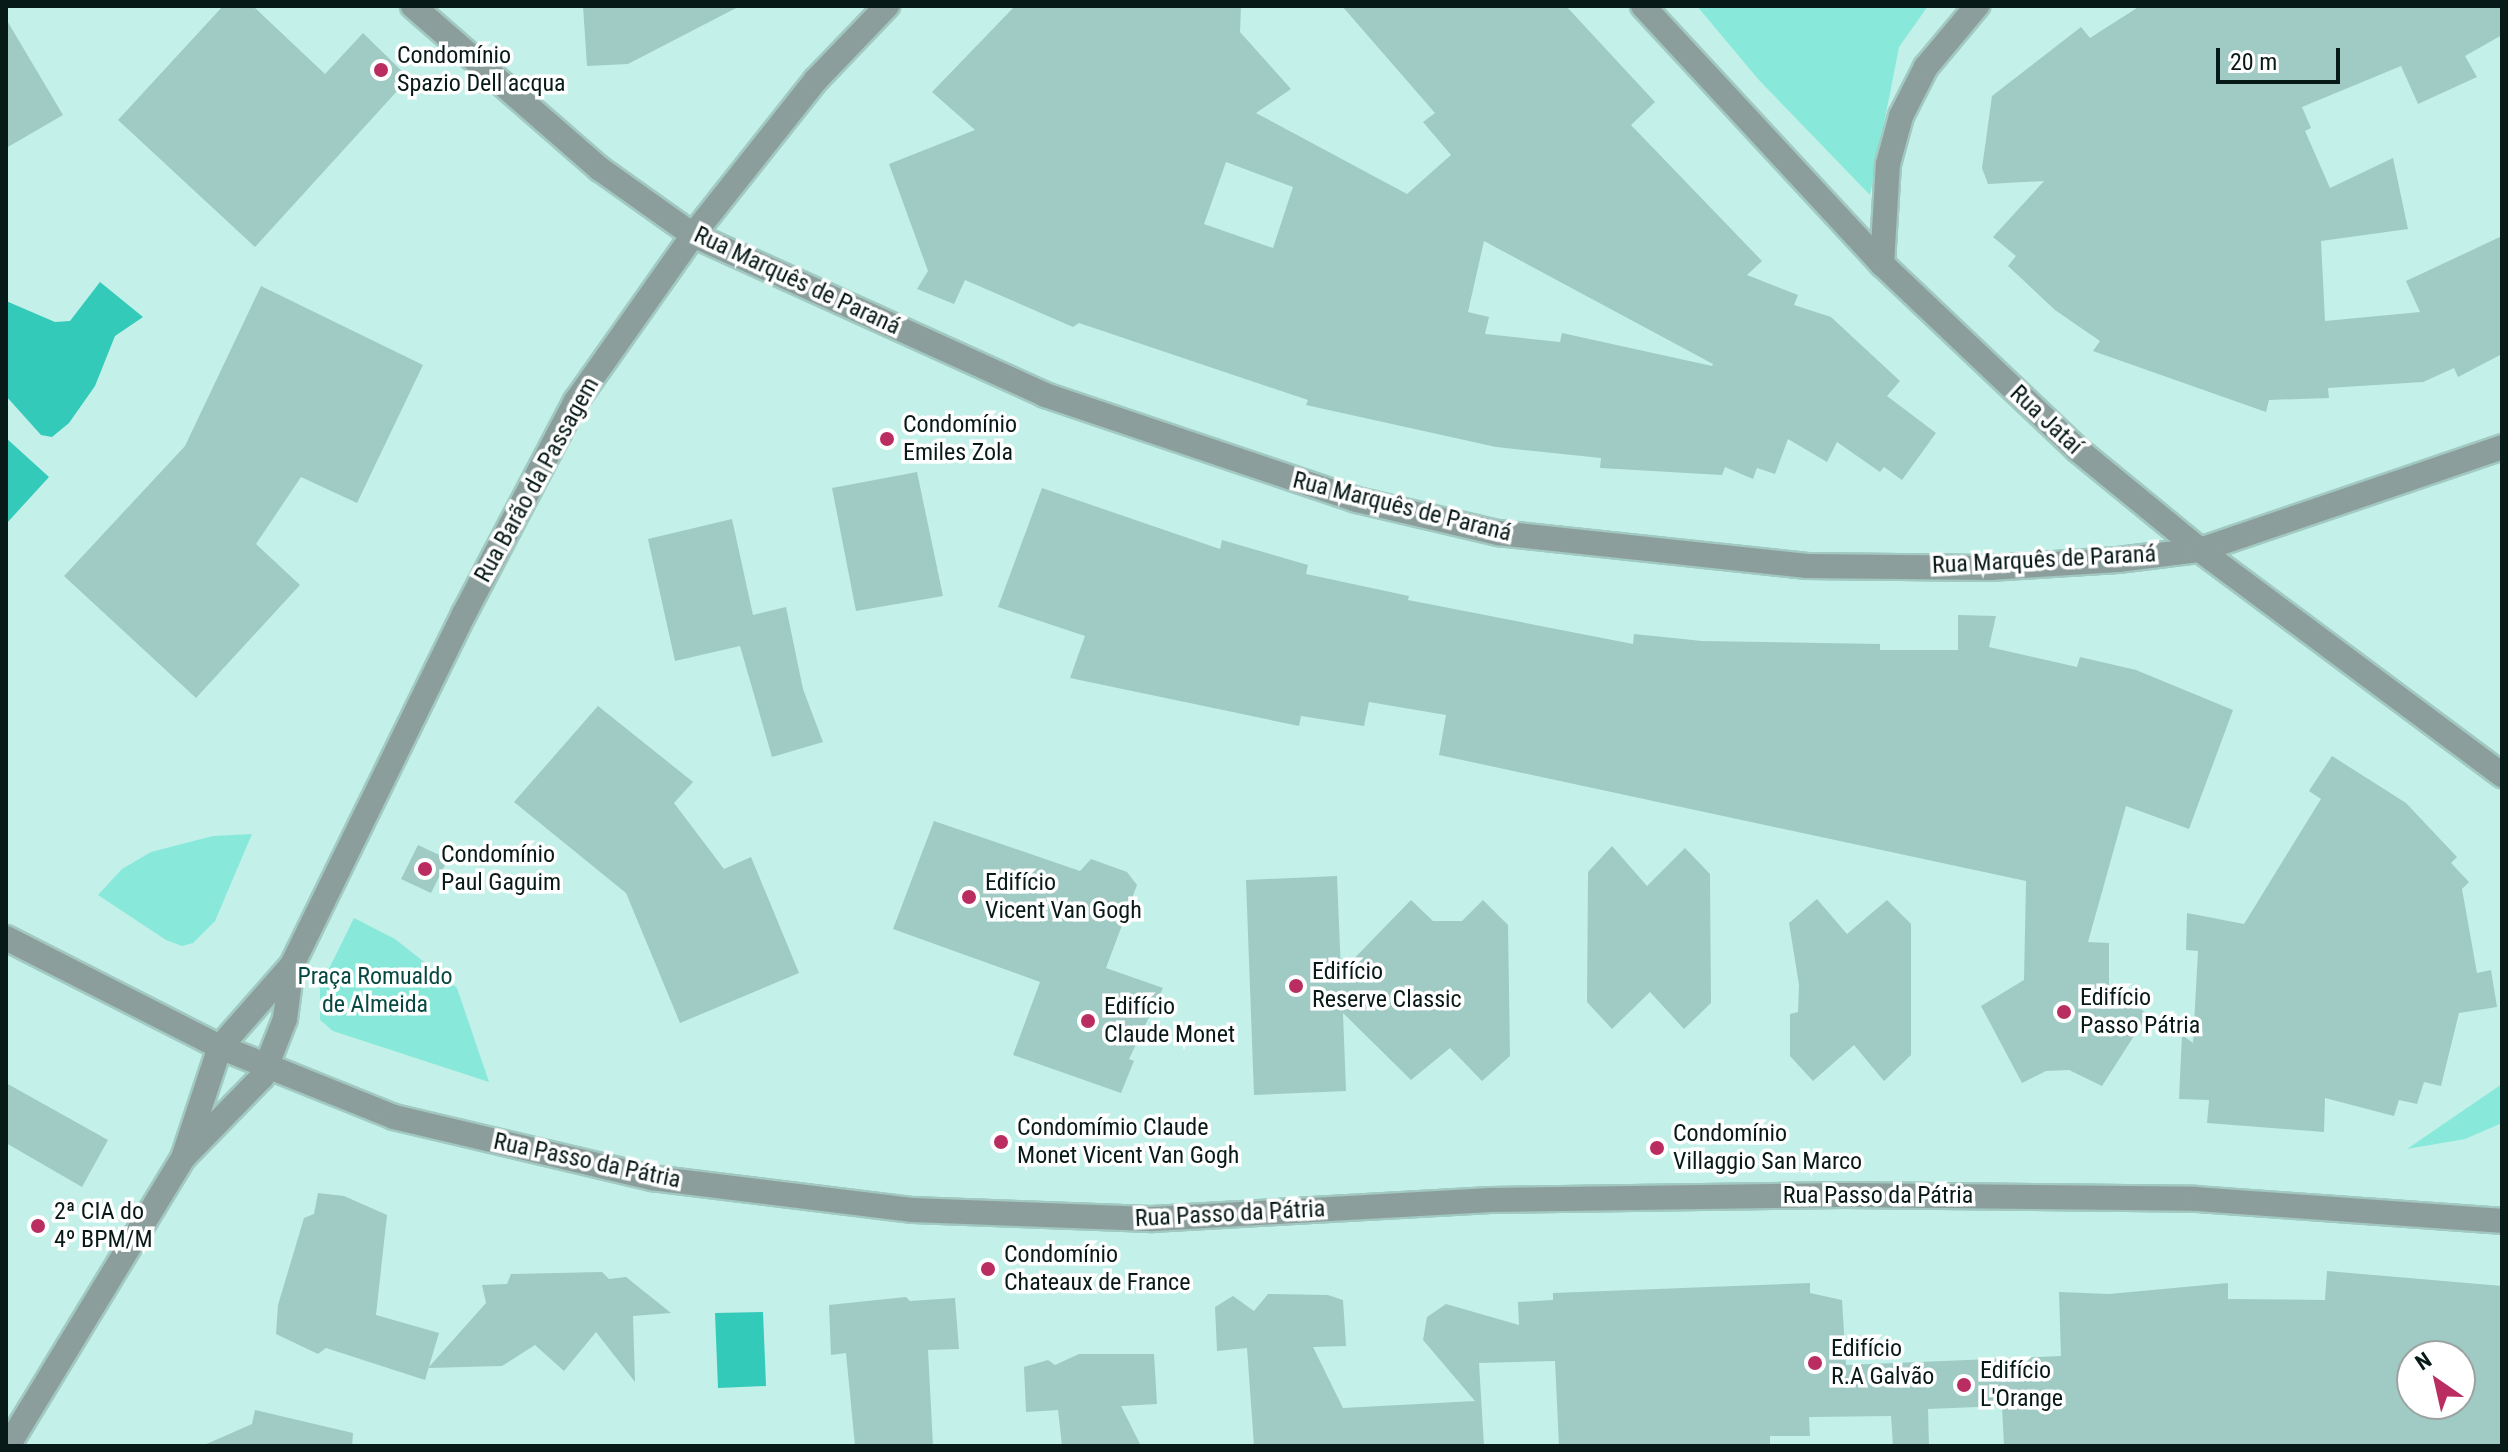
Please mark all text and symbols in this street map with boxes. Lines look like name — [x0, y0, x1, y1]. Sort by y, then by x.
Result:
scale bar — [2220, 32, 2344, 82]
place label: Condomínio Spazio Dell acqua — [397, 42, 566, 98]
text: 20 m — [2230, 48, 2277, 76]
marker: Condomínio Spazio Dell acqua — [372, 61, 390, 79]
street label: Rua Marquês de Paraná — [689, 221, 905, 341]
street label: Rua Barão da Passagem — [469, 372, 605, 588]
street label: Rua Jataí — [2004, 379, 2088, 461]
place label: Condomínio Emiles Zola — [903, 411, 1017, 467]
marker: Condomínio Emiles Zola — [878, 430, 896, 448]
street label: Rua Marquês de Paraná — [1290, 466, 1514, 548]
street label: Rua Marquês de Paraná — [1931, 540, 2157, 580]
place label: Condomínio Paul Gaguim — [441, 841, 561, 897]
marker: Condomínio Paul Gaguim — [416, 860, 434, 878]
place label: Edifício Vicent Van Gogh — [985, 869, 1142, 925]
marker: Edifício Vicent Van Gogh — [960, 888, 978, 906]
place label: Edifício Reserve Classic — [1312, 958, 1462, 1014]
park label: Praça Romualdo de Almeida — [297, 963, 453, 1019]
marker: Edifício Reserve Classic — [1287, 977, 1305, 995]
place label: Edifício Passo Pátria — [2080, 984, 2200, 1040]
place label: Edifício Claude Monet — [1104, 993, 1235, 1049]
marker: Edifício Passo Pátria — [2055, 1003, 2073, 1021]
marker: Edifício Claude Monet — [1079, 1012, 1097, 1030]
place label: Condomímio Claude Monet Vicent Van Gogh — [1017, 1114, 1239, 1170]
place label: Condomínio Villaggio San Marco — [1673, 1120, 1862, 1176]
street label: Rua Passo da Pátria — [491, 1127, 683, 1195]
marker: Condomímio Claude Monet Vicent Van Gogh — [992, 1133, 1010, 1151]
marker: Condomínio Villaggio San Marco — [1648, 1139, 1666, 1157]
street label: Rua Passo da Pátria — [1783, 1182, 1973, 1210]
street label: Rua Passo da Pátria — [1134, 1195, 1326, 1233]
place label: 2ª CIA do 4º BPM/M — [54, 1198, 153, 1254]
marker: 2ª CIA do 4º BPM/M — [29, 1217, 47, 1235]
place label: Condomínio Chateaux de France — [1004, 1241, 1190, 1297]
marker: Condomínio Chateaux de France — [979, 1260, 997, 1278]
place label: Edifício R.A Galvão — [1831, 1335, 1934, 1391]
north arrow — [2396, 1340, 2476, 1420]
text: N — [2411, 1347, 2436, 1375]
marker: Edifício R.A Galvão — [1806, 1354, 1824, 1372]
place label: Edifício L'Orange — [1980, 1357, 2063, 1413]
marker: Edifício L'Orange — [1955, 1376, 1973, 1394]

